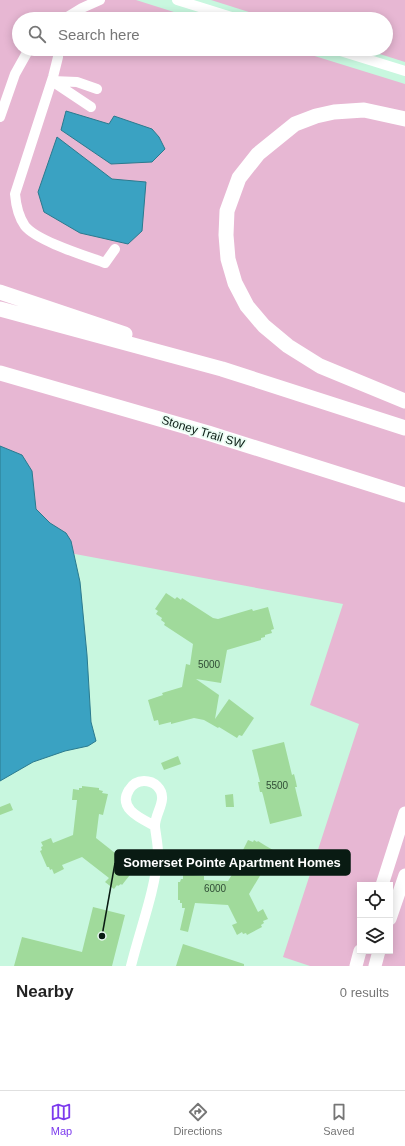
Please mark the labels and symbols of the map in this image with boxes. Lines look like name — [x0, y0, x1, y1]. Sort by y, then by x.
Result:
street label: Stoney Trail SW — [160, 413, 247, 451]
house number: 5000 — [198, 659, 221, 670]
house number: 5500 — [266, 780, 289, 791]
callout: Somerset Pointe Apartment Homes — [115, 850, 350, 875]
text: Somerset Pointe Apartment Homes — [123, 855, 341, 870]
house number: 6000 — [204, 883, 227, 894]

